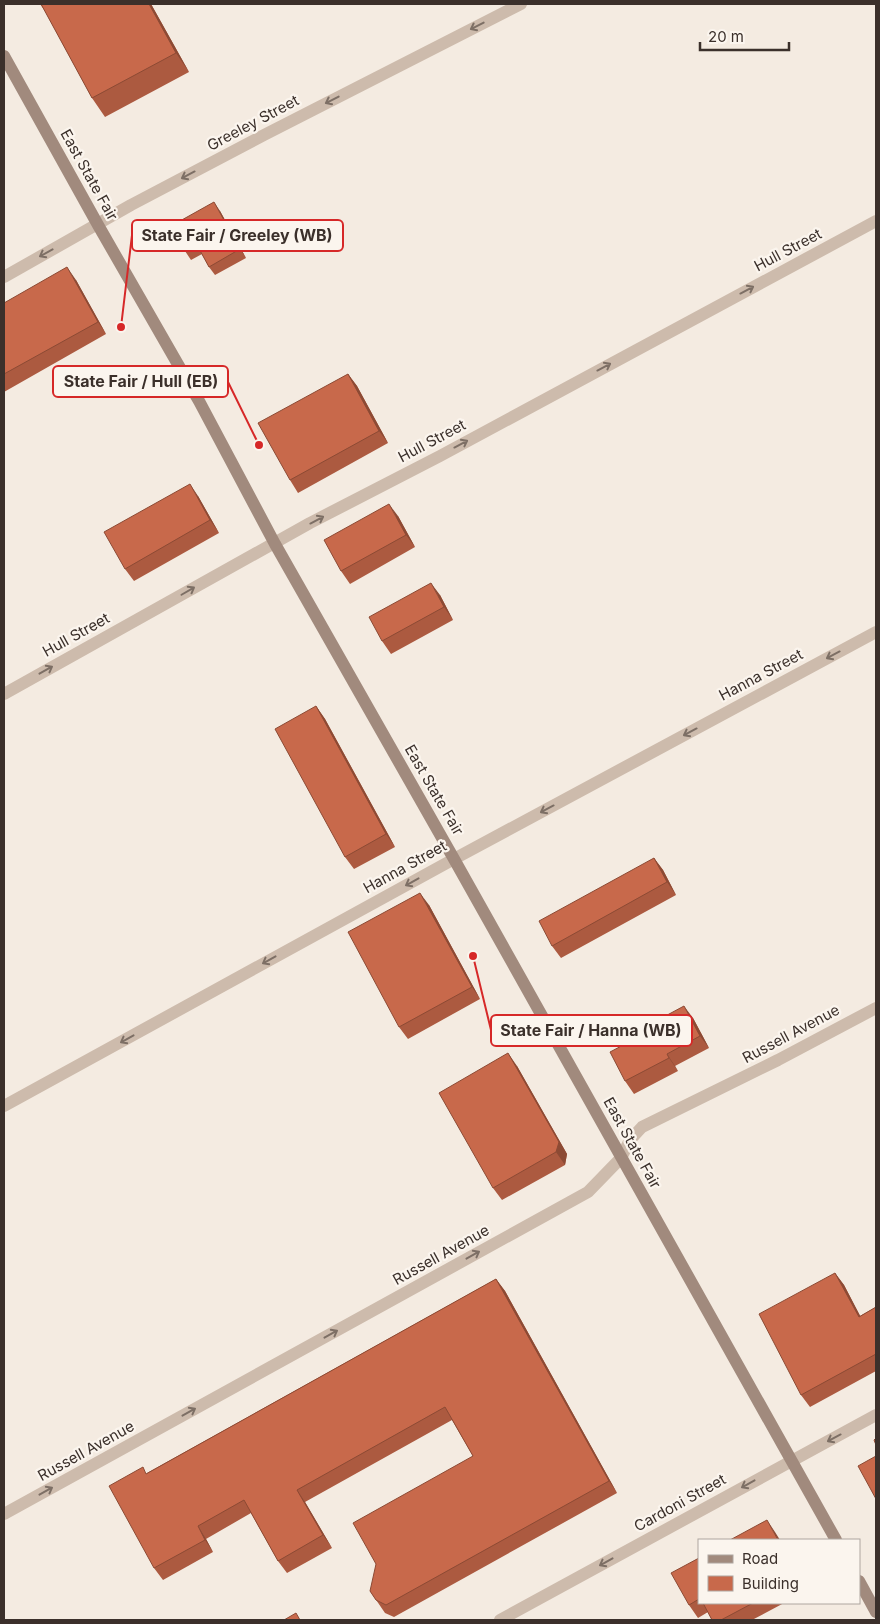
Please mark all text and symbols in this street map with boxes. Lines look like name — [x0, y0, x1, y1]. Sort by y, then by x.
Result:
scale bar — [700, 20, 789, 52]
one-way arrow — [470, 22, 485, 31]
text: 20 m — [708, 27, 744, 46]
street label: Greeley Street — [204, 90, 302, 155]
one-way arrow — [325, 95, 340, 105]
street label: East State Fair — [57, 126, 123, 224]
one-way arrow — [181, 170, 196, 180]
callout: State Fair / Greeley (WB) — [132, 220, 343, 251]
street label: Hull Street — [751, 224, 825, 275]
text: State Fair / Greeley (WB) — [141, 225, 333, 245]
one-way arrow — [40, 249, 54, 259]
one-way arrow — [740, 285, 754, 295]
one-way arrow — [596, 362, 611, 372]
callout: State Fair / Hull (EB) — [53, 366, 228, 397]
text: State Fair / Hull (EB) — [64, 371, 218, 391]
street label: Hull Street — [395, 415, 469, 466]
one-way arrow — [453, 439, 468, 449]
one-way arrow — [309, 515, 324, 524]
one-way arrow — [181, 585, 195, 595]
street label: Hull Street — [39, 608, 113, 661]
street label: Hanna Street — [716, 644, 806, 705]
one-way arrow — [826, 650, 841, 660]
one-way arrow — [39, 665, 54, 675]
one-way arrow — [683, 728, 698, 737]
street label: East State Fair — [401, 741, 468, 839]
one-way arrow — [540, 805, 555, 814]
street label: Hanna Street — [360, 836, 450, 897]
one-way arrow — [404, 877, 419, 887]
one-way arrow — [263, 956, 277, 966]
street label: Russell Avenue — [739, 1000, 843, 1067]
callout: State Fair / Hanna (WB) — [491, 1015, 692, 1046]
text: State Fair / Hanna (WB) — [500, 1020, 682, 1040]
one-way arrow — [120, 1034, 134, 1044]
street label: East State Fair — [600, 1094, 666, 1192]
street label: Russell Avenue — [389, 1220, 492, 1289]
one-way arrow — [466, 1250, 480, 1260]
one-way arrow — [323, 1329, 338, 1338]
one-way arrow — [181, 1407, 195, 1417]
street label: Russell Avenue — [34, 1416, 137, 1485]
one-way arrow — [826, 1433, 841, 1443]
street label: Cardoni Street — [631, 1469, 729, 1536]
one-way arrow — [742, 1480, 756, 1490]
one-way arrow — [39, 1486, 54, 1496]
legend — [698, 1539, 860, 1604]
text: Road — [742, 1549, 778, 1568]
one-way arrow — [598, 1557, 613, 1567]
text: Building — [742, 1574, 799, 1593]

